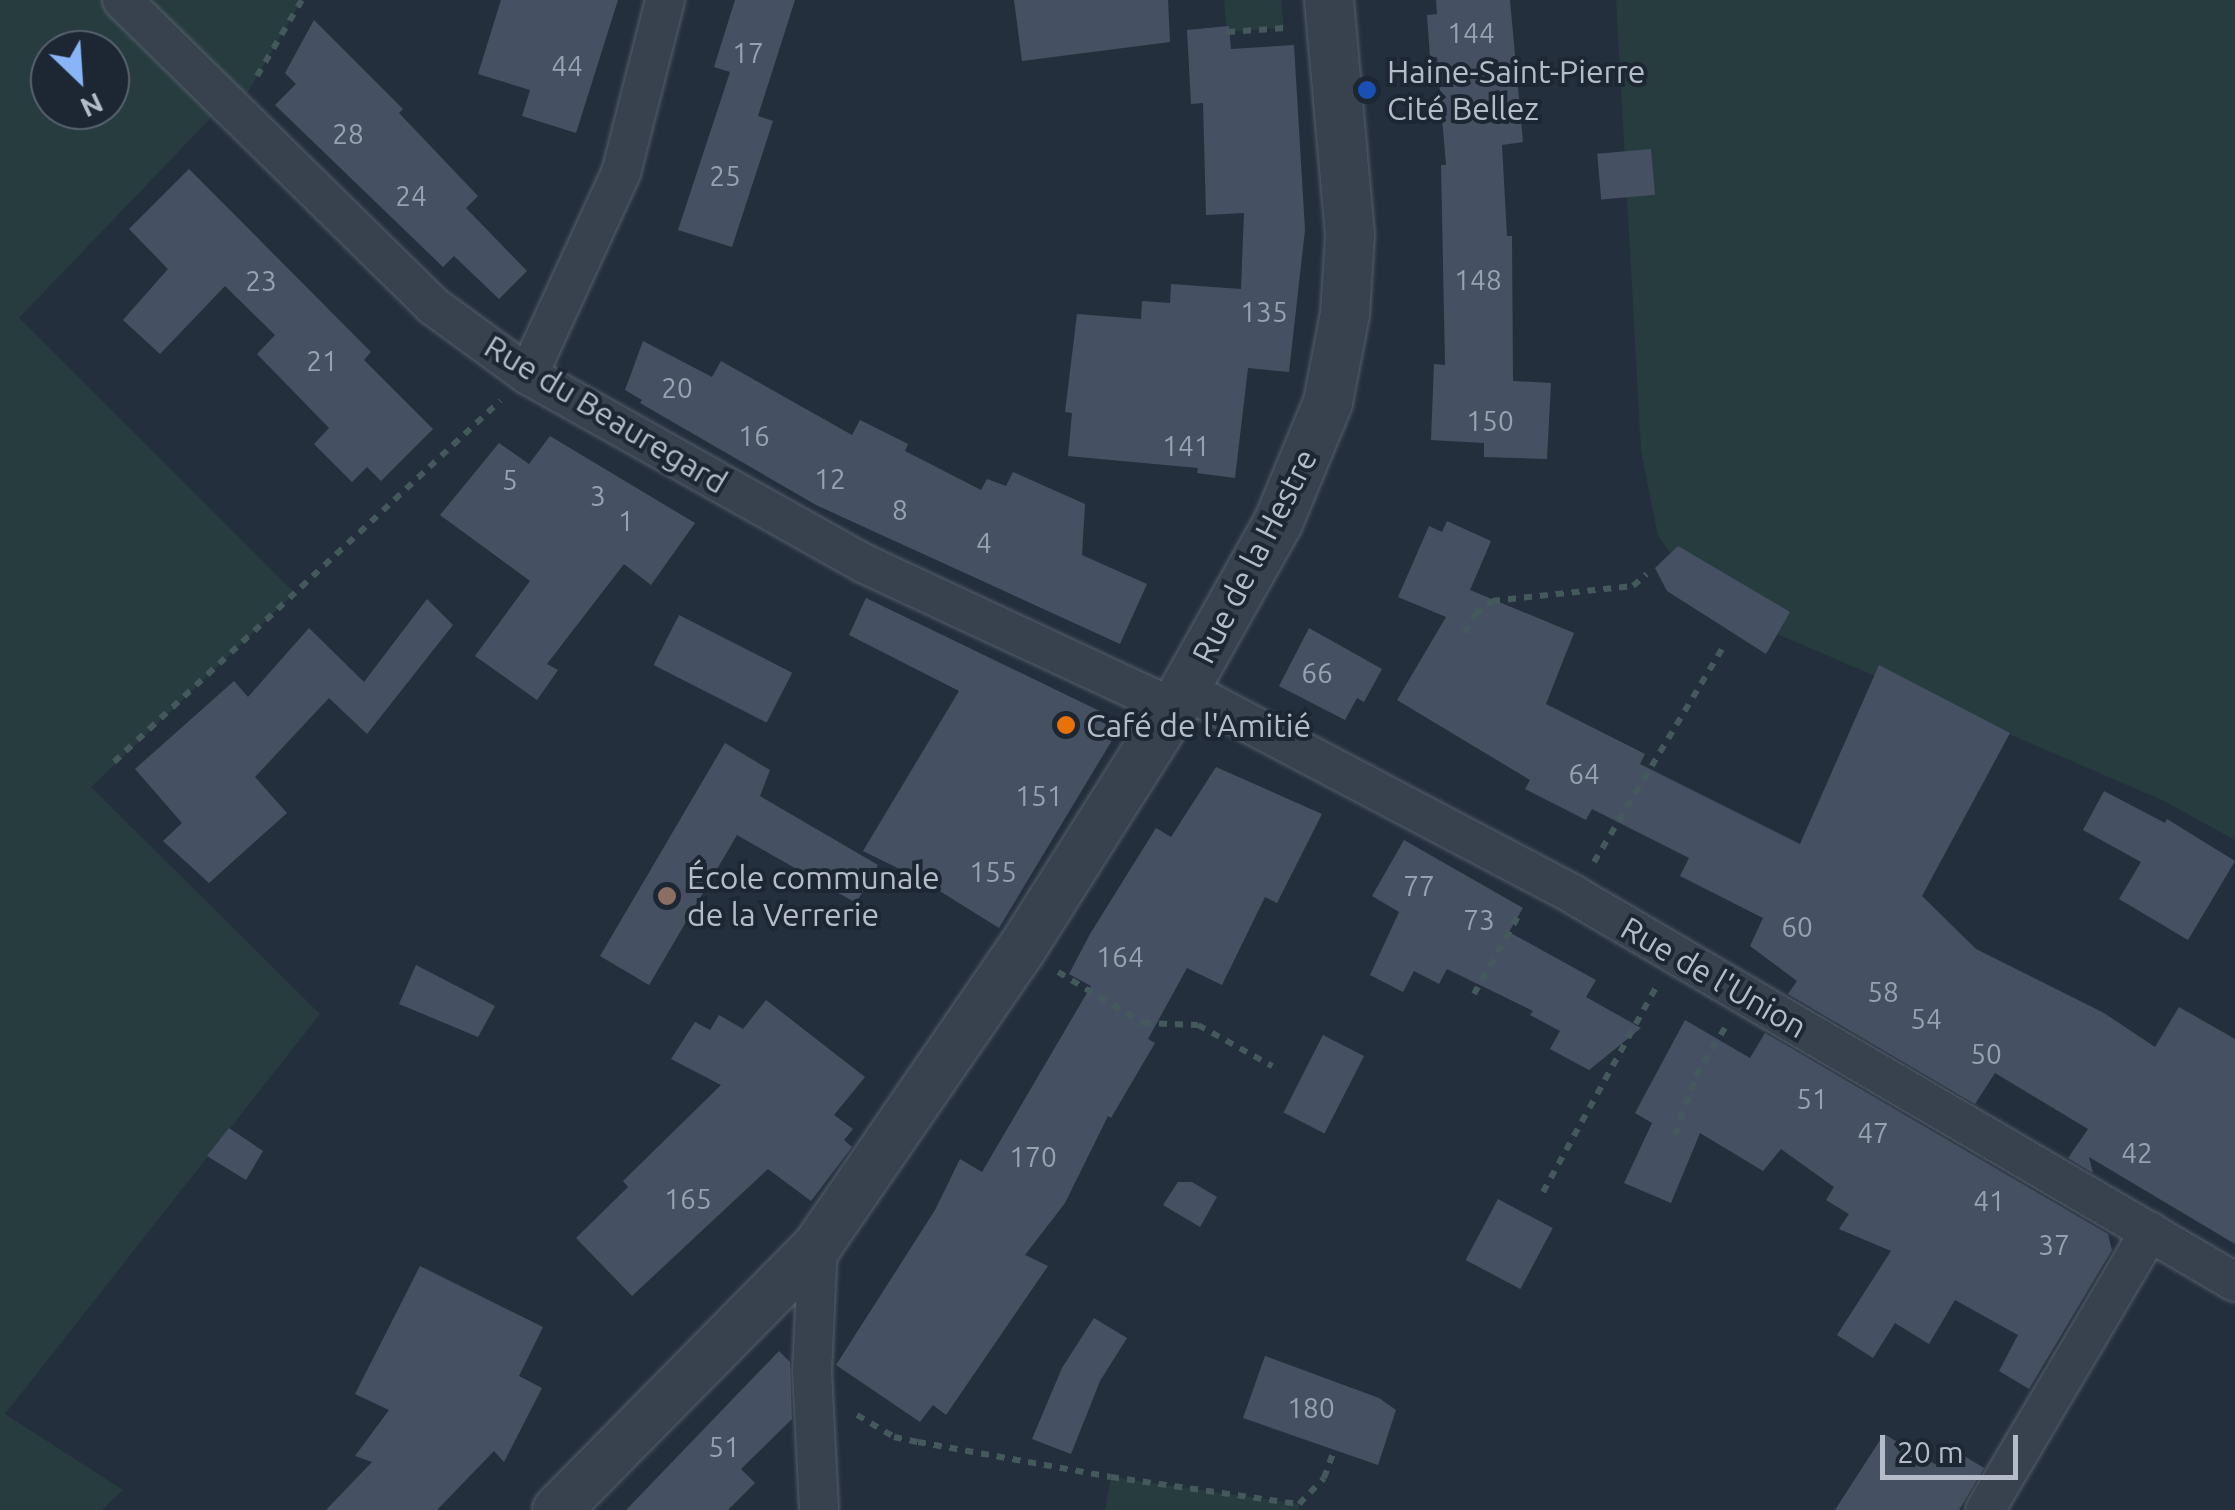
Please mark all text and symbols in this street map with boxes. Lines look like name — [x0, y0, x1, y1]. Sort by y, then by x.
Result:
house number: 144 — [1447, 16, 1495, 50]
north arrow — [30, 30, 130, 130]
house number: 17 — [732, 36, 764, 70]
house number: 44 — [551, 49, 583, 83]
place label: Haine-Saint-Pierre Cité Bellez — [1387, 53, 1645, 128]
marker: Haine-Saint-Pierre Cité Bellez — [1356, 79, 1378, 101]
text: N — [76, 87, 108, 124]
house number: 28 — [332, 117, 364, 151]
house number: 25 — [709, 159, 741, 193]
house number: 24 — [395, 179, 427, 213]
house number: 148 — [1454, 263, 1502, 297]
house number: 23 — [245, 264, 277, 298]
house number: 135 — [1240, 295, 1288, 329]
street label: Rue du Beauregard — [478, 327, 734, 501]
house number: 21 — [306, 344, 338, 378]
house number: 20 — [661, 371, 693, 405]
house number: 150 — [1466, 404, 1514, 438]
house number: 16 — [738, 419, 770, 453]
house number: 141 — [1162, 429, 1210, 463]
street label: Rue de la Hestre — [1183, 442, 1325, 670]
house number: 12 — [814, 462, 846, 496]
house number: 5 — [502, 463, 518, 497]
house number: 3 — [590, 479, 606, 513]
house number: 8 — [892, 493, 908, 527]
house number: 1 — [618, 504, 634, 538]
house number: 4 — [976, 526, 992, 560]
house number: 66 — [1301, 656, 1333, 690]
place label: Café de l'Amitié — [1086, 706, 1311, 744]
marker: Café de l'Amitié — [1055, 714, 1077, 736]
house number: 64 — [1568, 757, 1600, 791]
house number: 151 — [1015, 779, 1063, 813]
house number: 155 — [969, 855, 1017, 889]
place label: École communale de la Verrerie — [687, 859, 940, 934]
house number: 77 — [1403, 869, 1435, 903]
marker: École communale de la Verrerie — [656, 885, 678, 907]
house number: 73 — [1463, 903, 1495, 937]
street label: Rue de l'Union — [1614, 908, 1814, 1046]
house number: 60 — [1781, 910, 1813, 944]
house number: 164 — [1096, 940, 1144, 974]
house number: 58 — [1867, 975, 1899, 1009]
house number: 54 — [1910, 1002, 1942, 1036]
house number: 50 — [1970, 1037, 2002, 1071]
house number: 51 — [1796, 1082, 1828, 1116]
house number: 47 — [1857, 1116, 1889, 1150]
house number: 42 — [2121, 1136, 2153, 1170]
house number: 170 — [1009, 1140, 1057, 1174]
house number: 165 — [664, 1182, 712, 1216]
house number: 41 — [1973, 1184, 2005, 1218]
house number: 37 — [2038, 1228, 2070, 1262]
house number: 180 — [1287, 1391, 1335, 1425]
scale bar — [1885, 1415, 2022, 1477]
house number: 51 — [708, 1430, 740, 1464]
text: 20 m — [1897, 1435, 1964, 1469]

